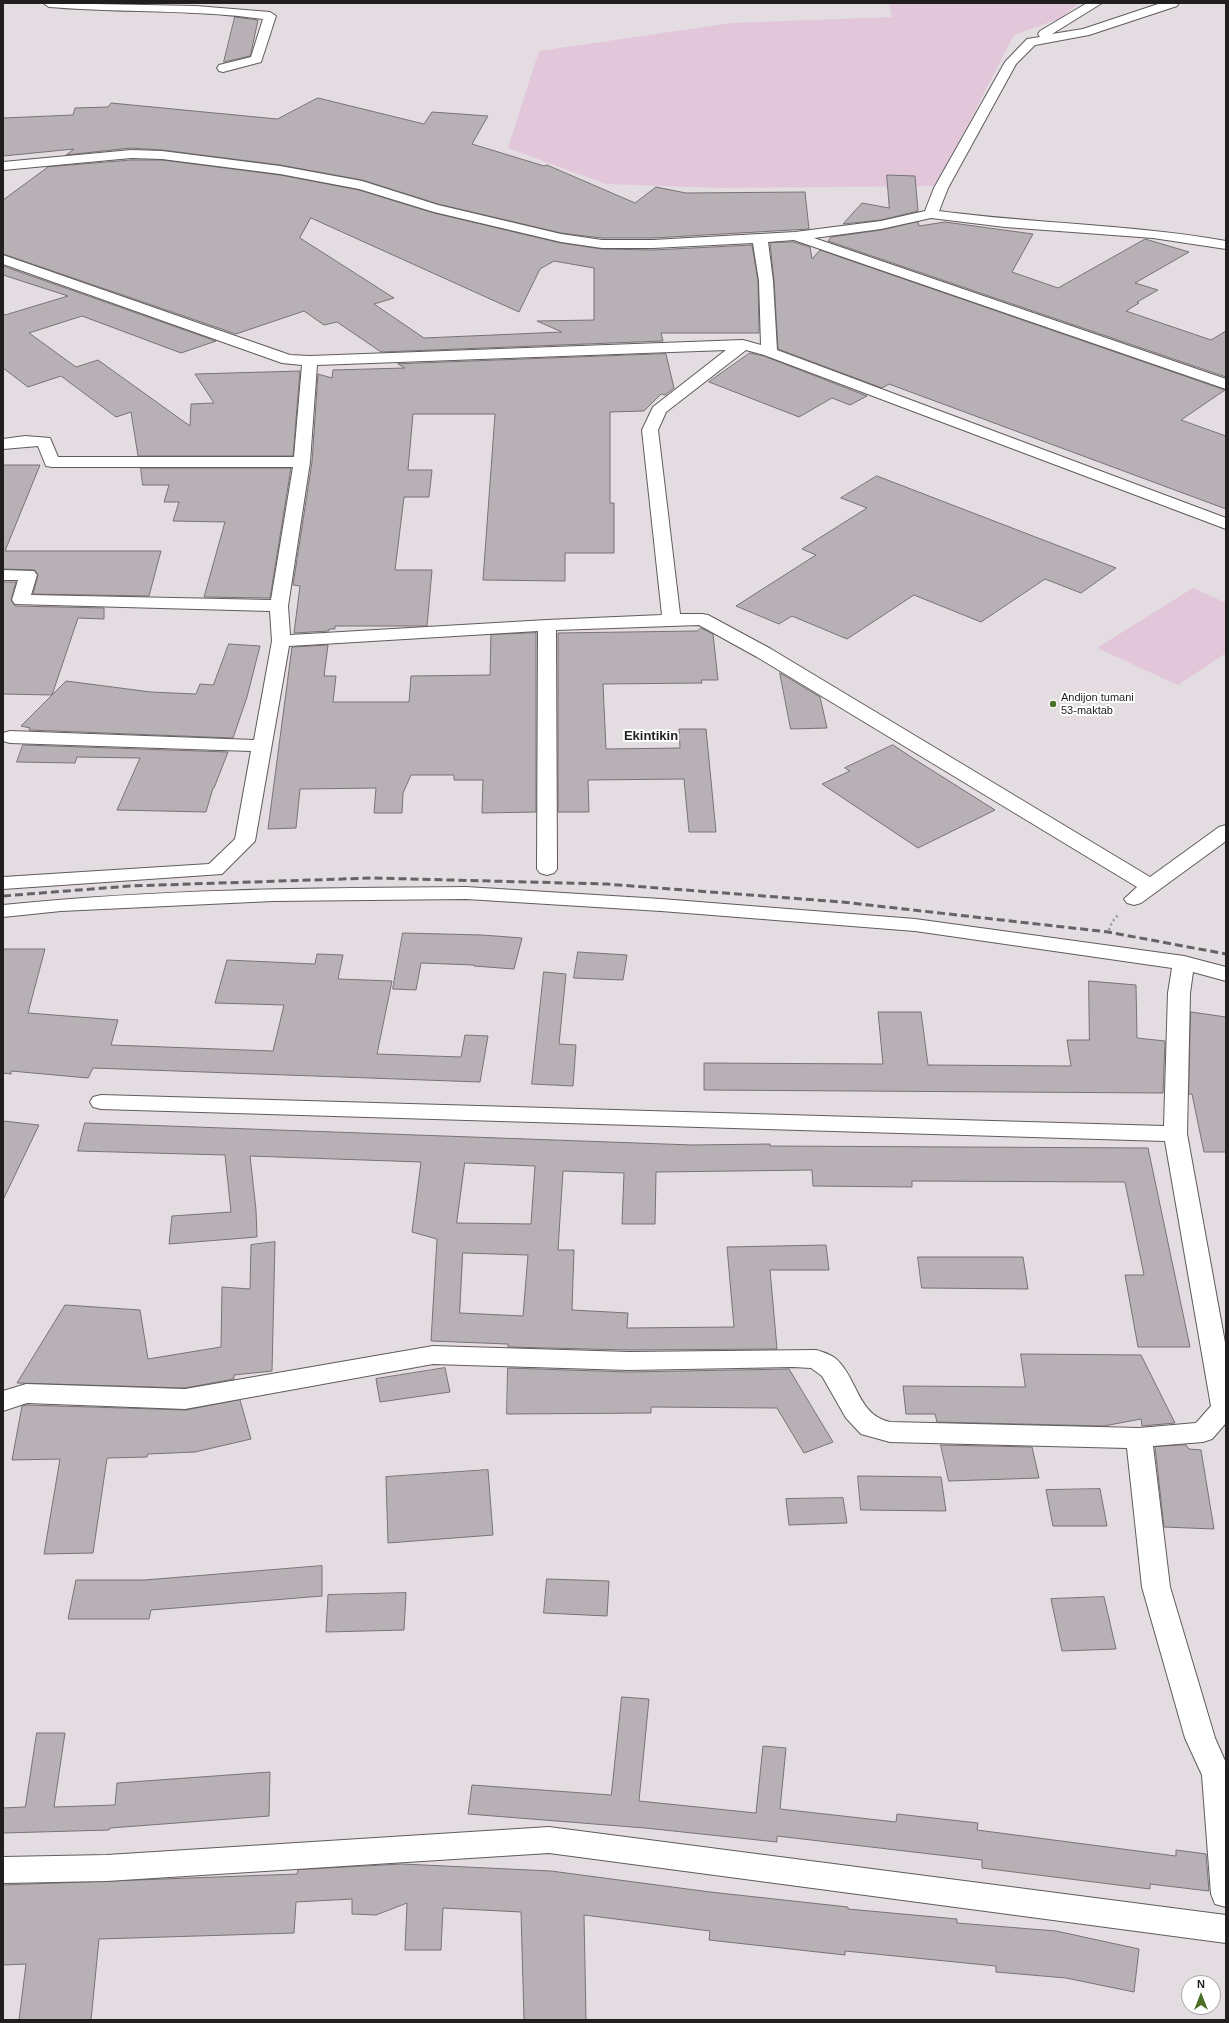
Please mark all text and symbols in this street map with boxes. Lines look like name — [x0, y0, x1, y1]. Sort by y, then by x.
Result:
place label: Andijon tumani 53-maktab — [1061, 691, 1134, 717]
marker: Andijon tumani 53-maktab — [1048, 699, 1058, 709]
district label: Ekintikin — [624, 728, 678, 744]
north arrow — [1181, 1975, 1221, 2015]
text: N — [1197, 1978, 1205, 1990]

